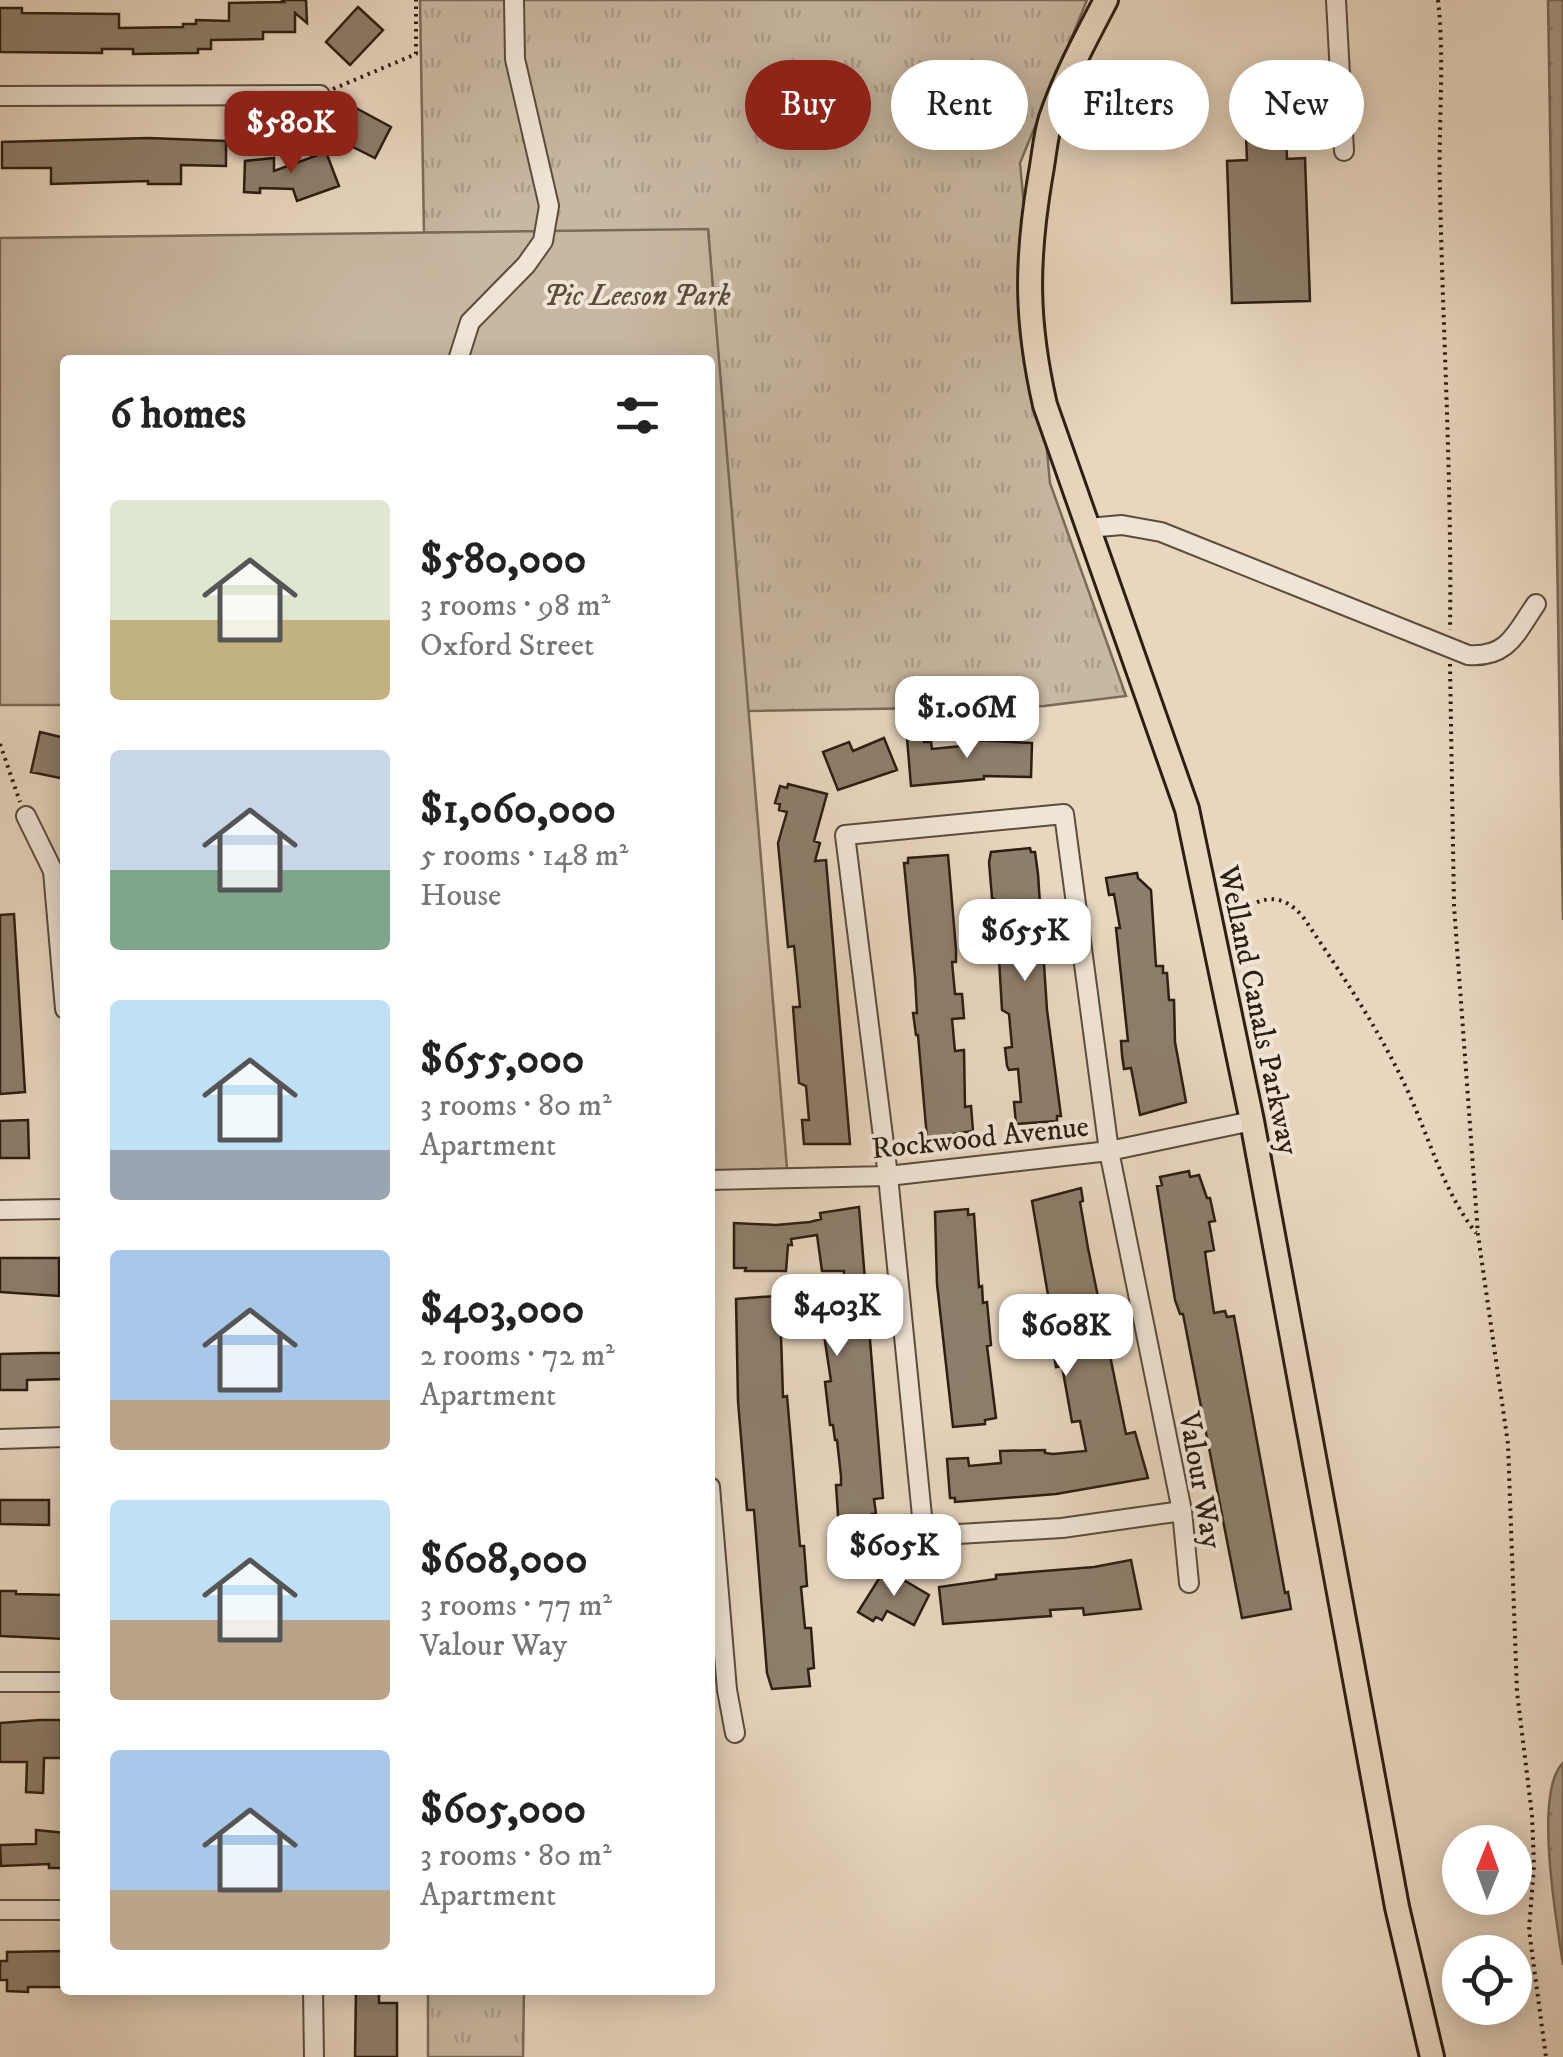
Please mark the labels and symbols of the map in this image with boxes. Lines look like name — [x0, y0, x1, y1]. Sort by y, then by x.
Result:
pin: $580K — [221, 91, 361, 176]
park label: Pic Leeson Park — [543, 278, 731, 315]
pin: $1.06M — [886, 676, 1048, 761]
street label: Welland Canals Parkway — [1209, 861, 1306, 1159]
pin: $655K — [955, 899, 1095, 984]
street label: Rockwood Avenue — [870, 1109, 1091, 1168]
pin: $403K — [767, 1274, 907, 1359]
pin: $608K — [996, 1294, 1136, 1379]
street label: Valour Way — [1169, 1408, 1230, 1552]
pin: $605K — [824, 1514, 964, 1599]
north arrow — [1442, 1825, 1532, 1915]

